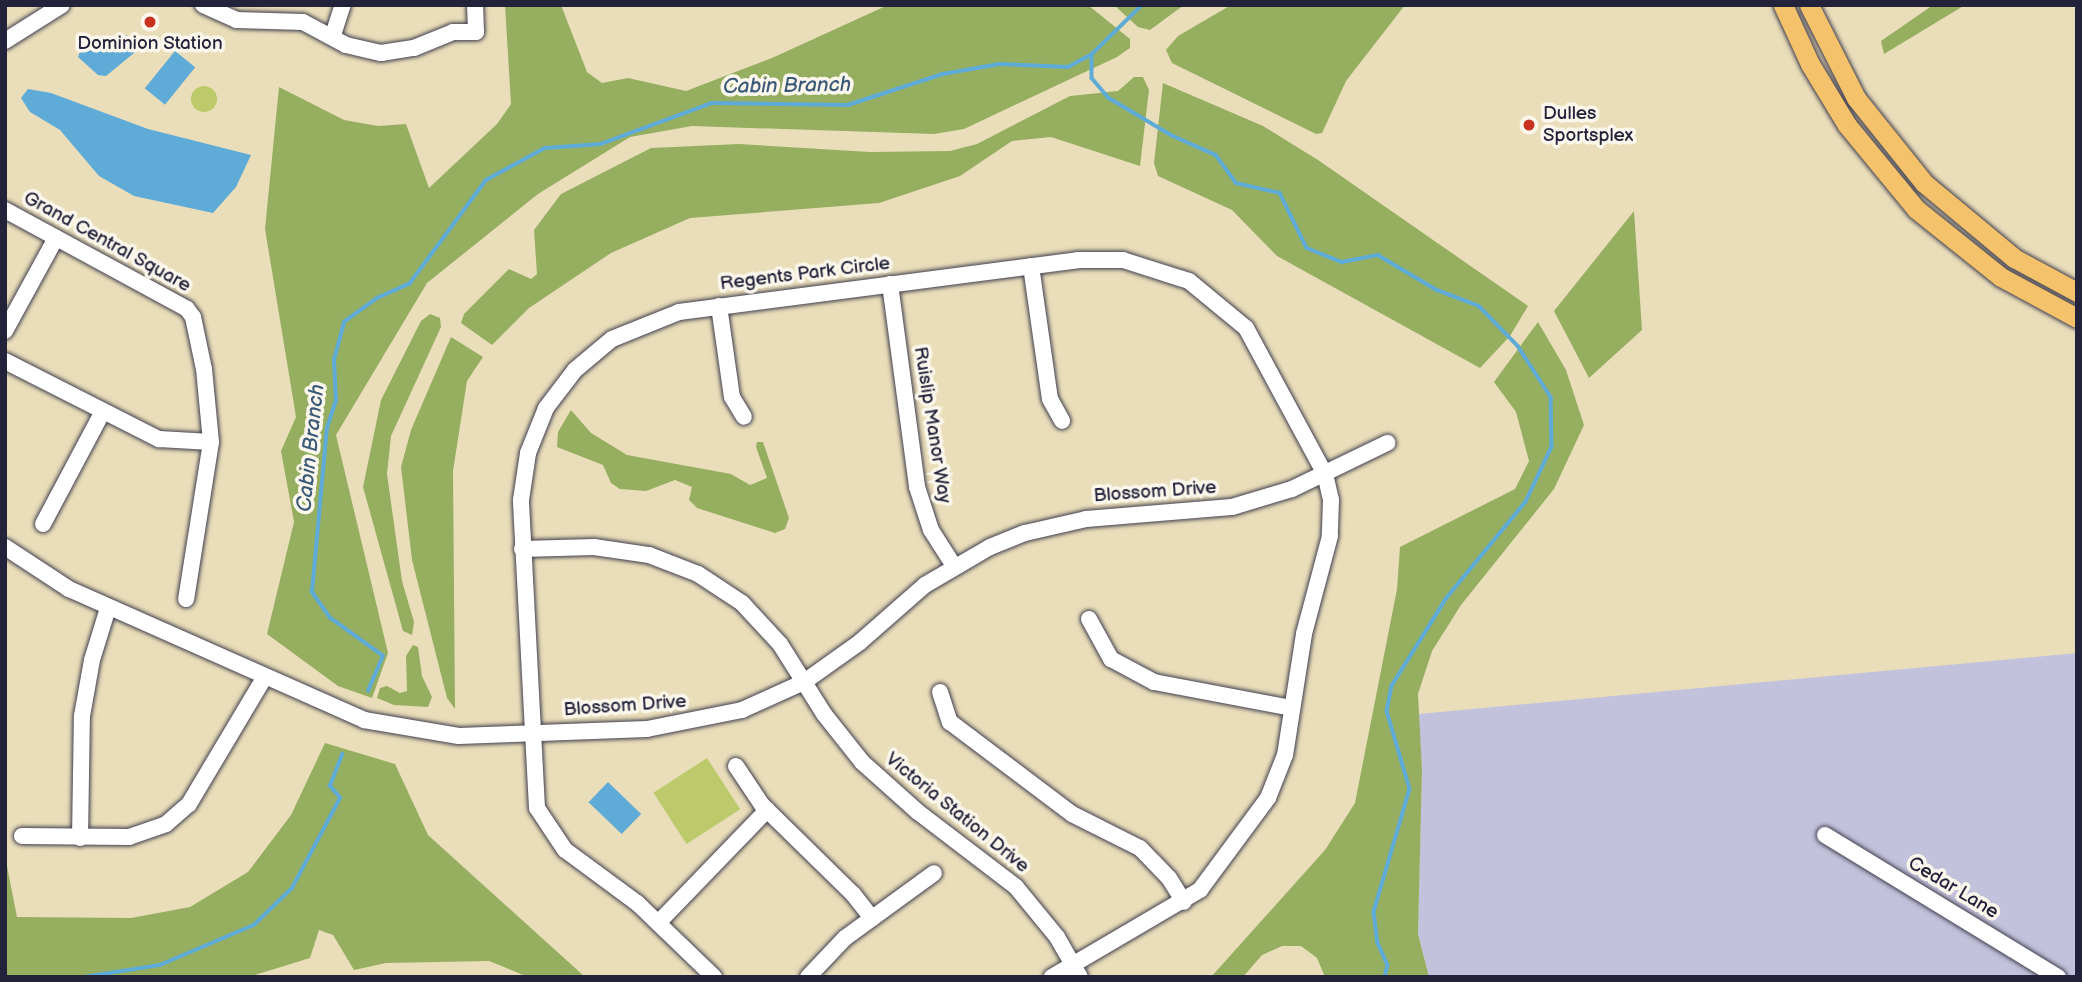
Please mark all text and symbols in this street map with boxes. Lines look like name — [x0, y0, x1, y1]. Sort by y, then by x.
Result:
marker: Dominion Station — [142, 14, 158, 30]
place label: Dominion Station — [77, 33, 223, 55]
water label: Cabin Branch — [723, 72, 851, 100]
place label: Dulles Sportsplex — [1543, 103, 1633, 147]
marker: Dulles Sportsplex — [1521, 117, 1537, 133]
street label: Grand Central Square — [19, 187, 195, 297]
street label: Regents Park Circle — [719, 252, 891, 296]
street label: Ruislip Manor Way — [908, 345, 956, 505]
water label: Cabin Branch — [292, 383, 330, 513]
street label: Blossom Drive — [1093, 476, 1217, 508]
street label: Blossom Drive — [563, 690, 687, 722]
street label: Victoria Station Drive — [880, 748, 1034, 878]
street label: Cedar Lane — [1904, 852, 2002, 924]

